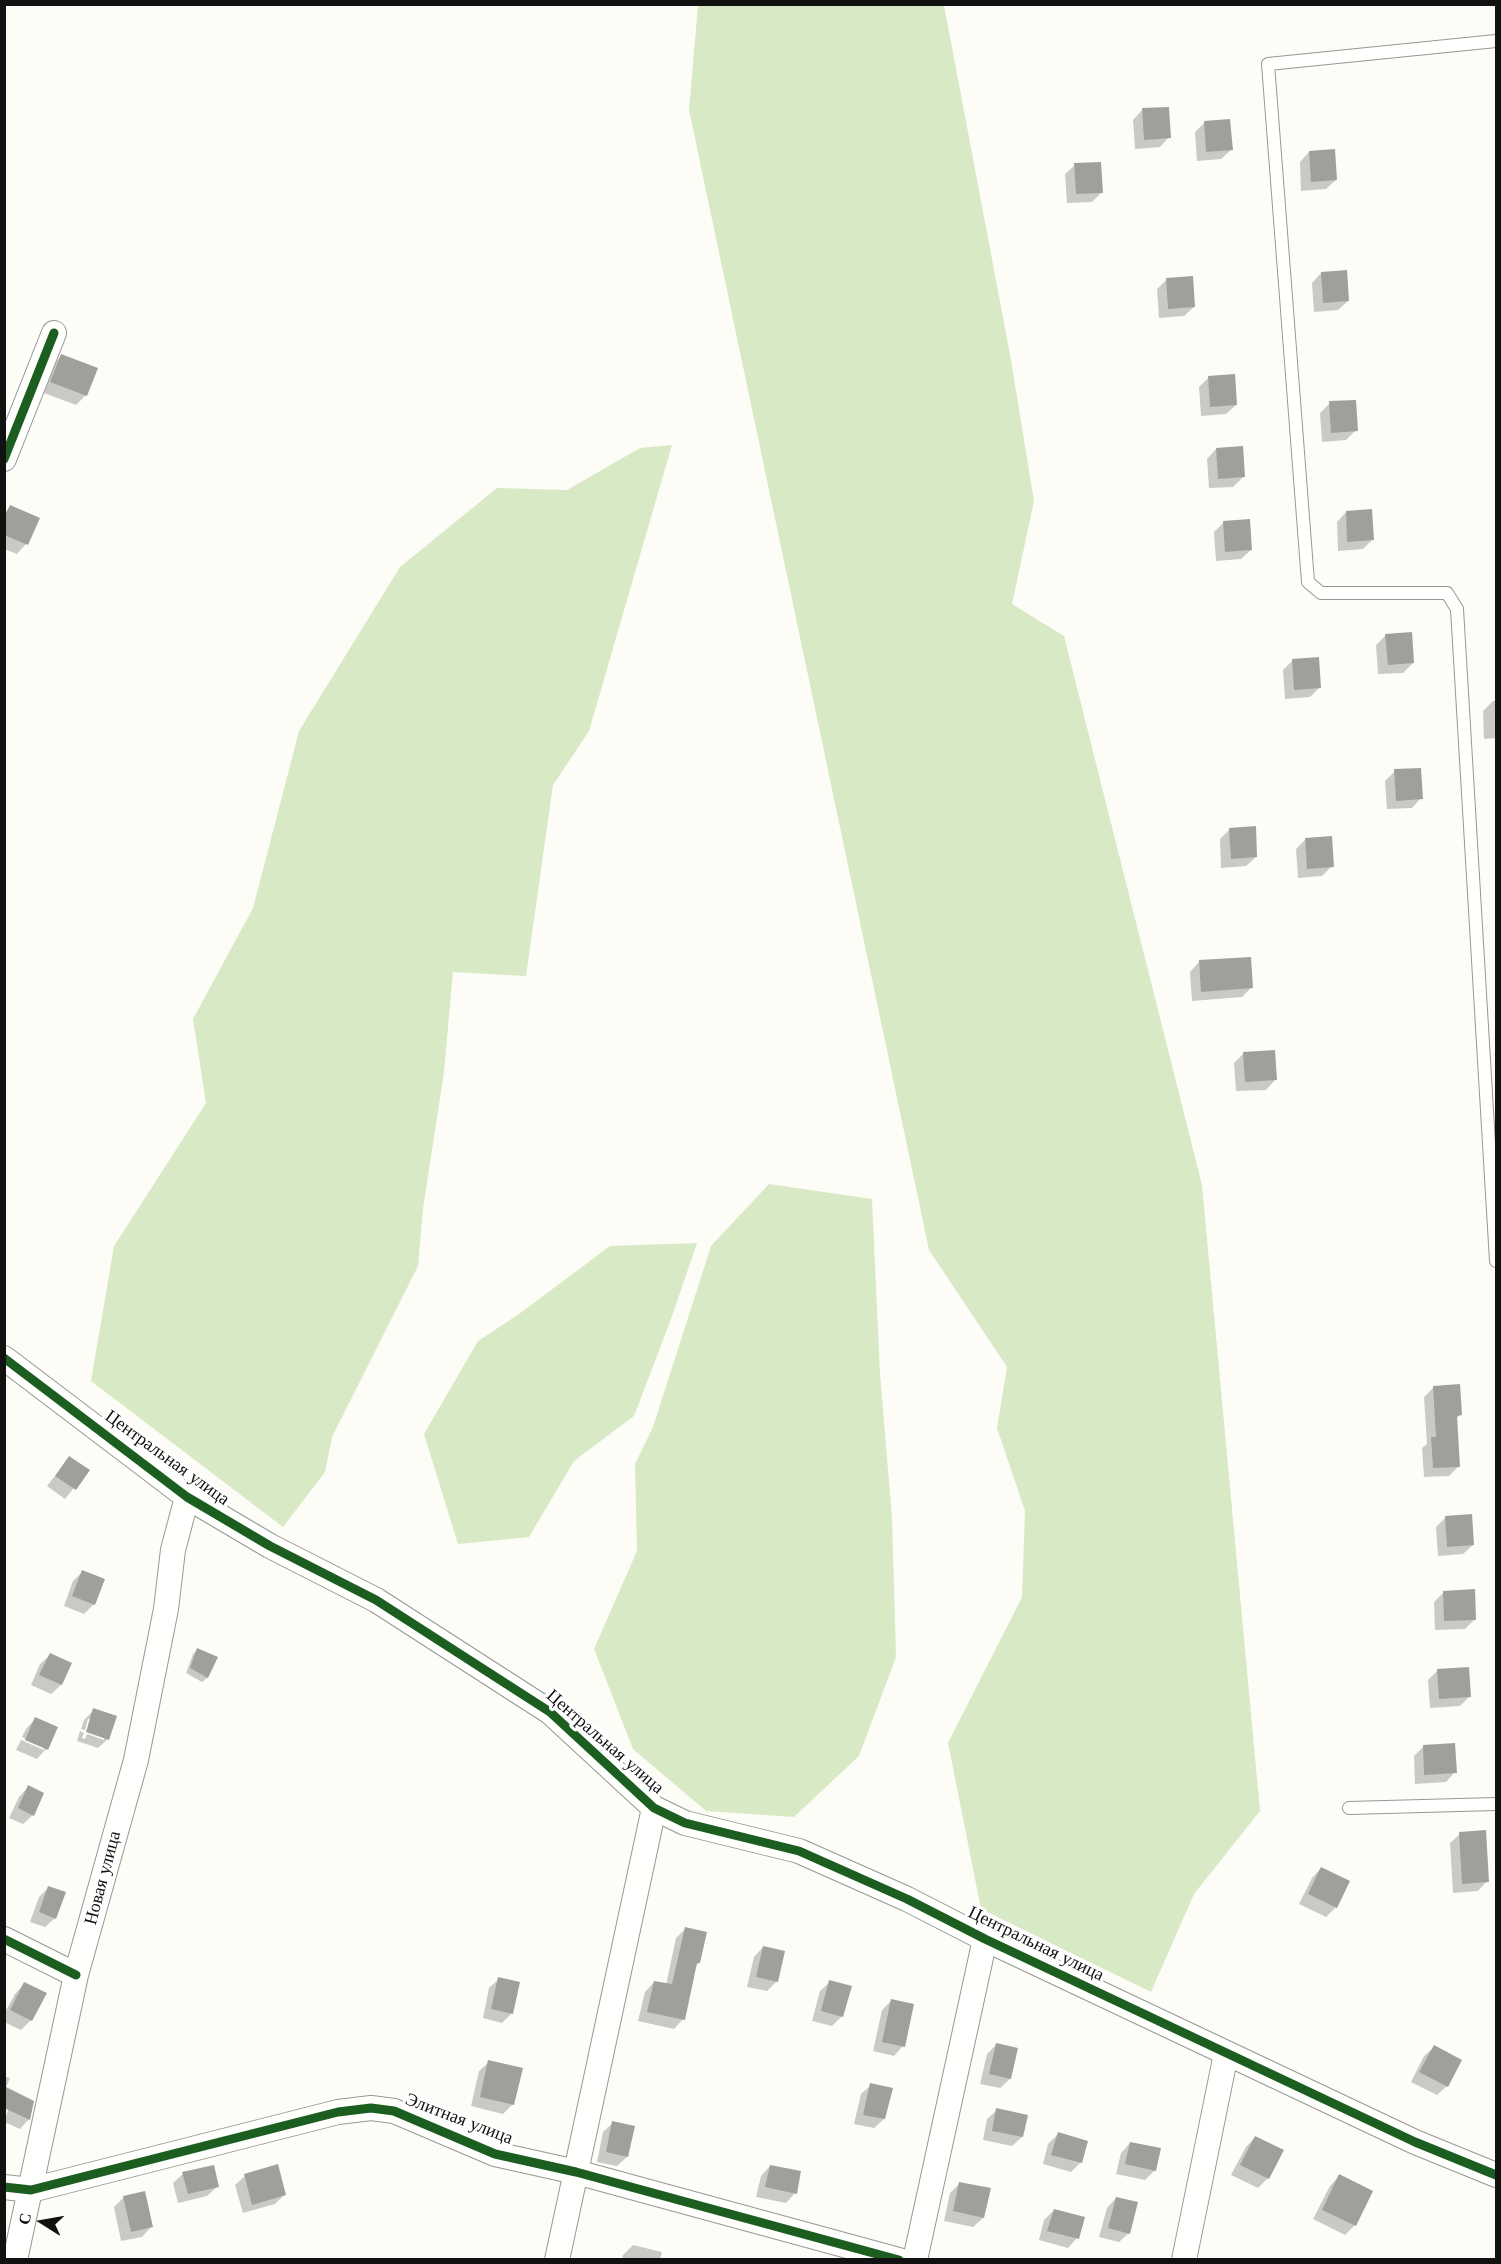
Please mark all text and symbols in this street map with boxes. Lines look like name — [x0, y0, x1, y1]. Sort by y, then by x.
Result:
street label: Центральная улица — [101, 1406, 233, 1510]
street label: Центральная улица — [542, 1685, 668, 1799]
street label: Новая улица — [80, 1829, 126, 1927]
street label: Центральная улица — [965, 1902, 1107, 1986]
street label: Элитная улица — [402, 2089, 516, 2149]
north arrow — [12, 2192, 72, 2252]
text: С — [13, 2211, 35, 2226]

